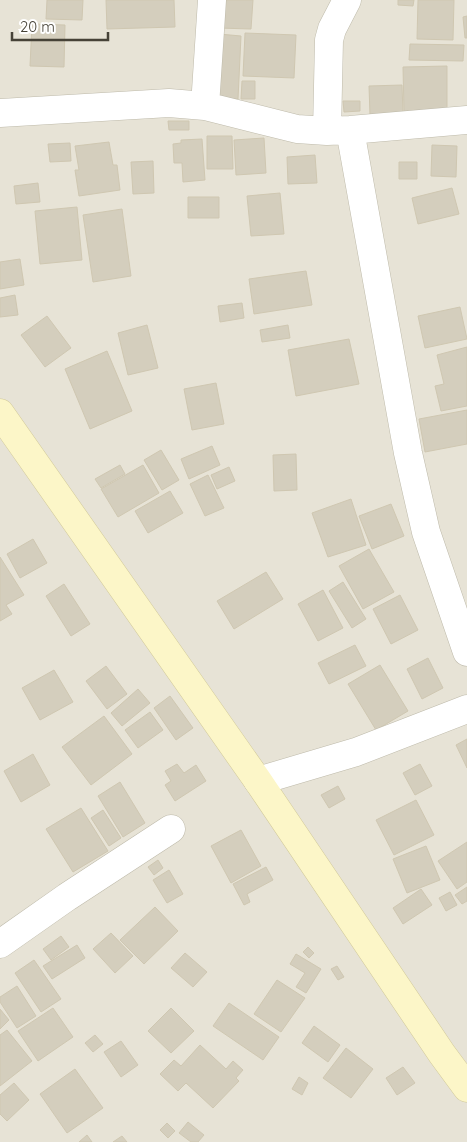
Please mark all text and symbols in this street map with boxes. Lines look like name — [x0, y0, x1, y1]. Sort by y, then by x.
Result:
scale bar — [12, 10, 109, 42]
text: 20 m — [20, 17, 55, 36]

